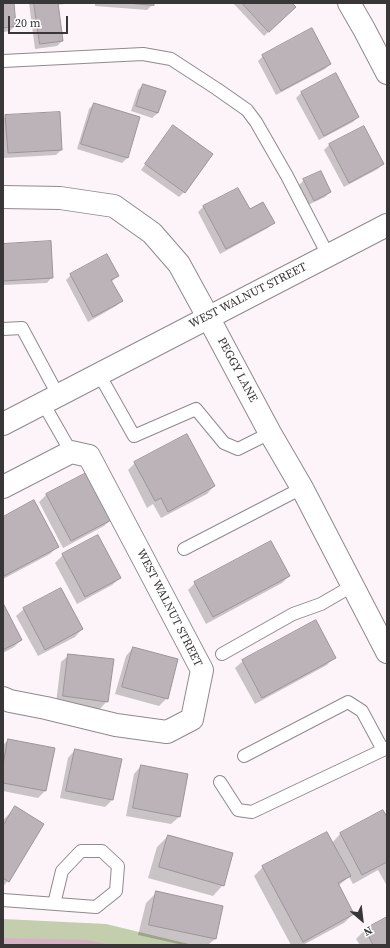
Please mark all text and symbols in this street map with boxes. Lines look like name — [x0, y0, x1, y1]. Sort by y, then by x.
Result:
scale bar — [10, 8, 70, 34]
text: 20 m — [15, 15, 41, 31]
street label: WEST WALNUT STREET — [187, 260, 309, 332]
street label: PEGGY LANE — [214, 335, 260, 405]
street label: WEST WALNUT STREET — [133, 547, 205, 669]
north arrow — [342, 900, 382, 940]
text: N — [361, 923, 375, 940]

